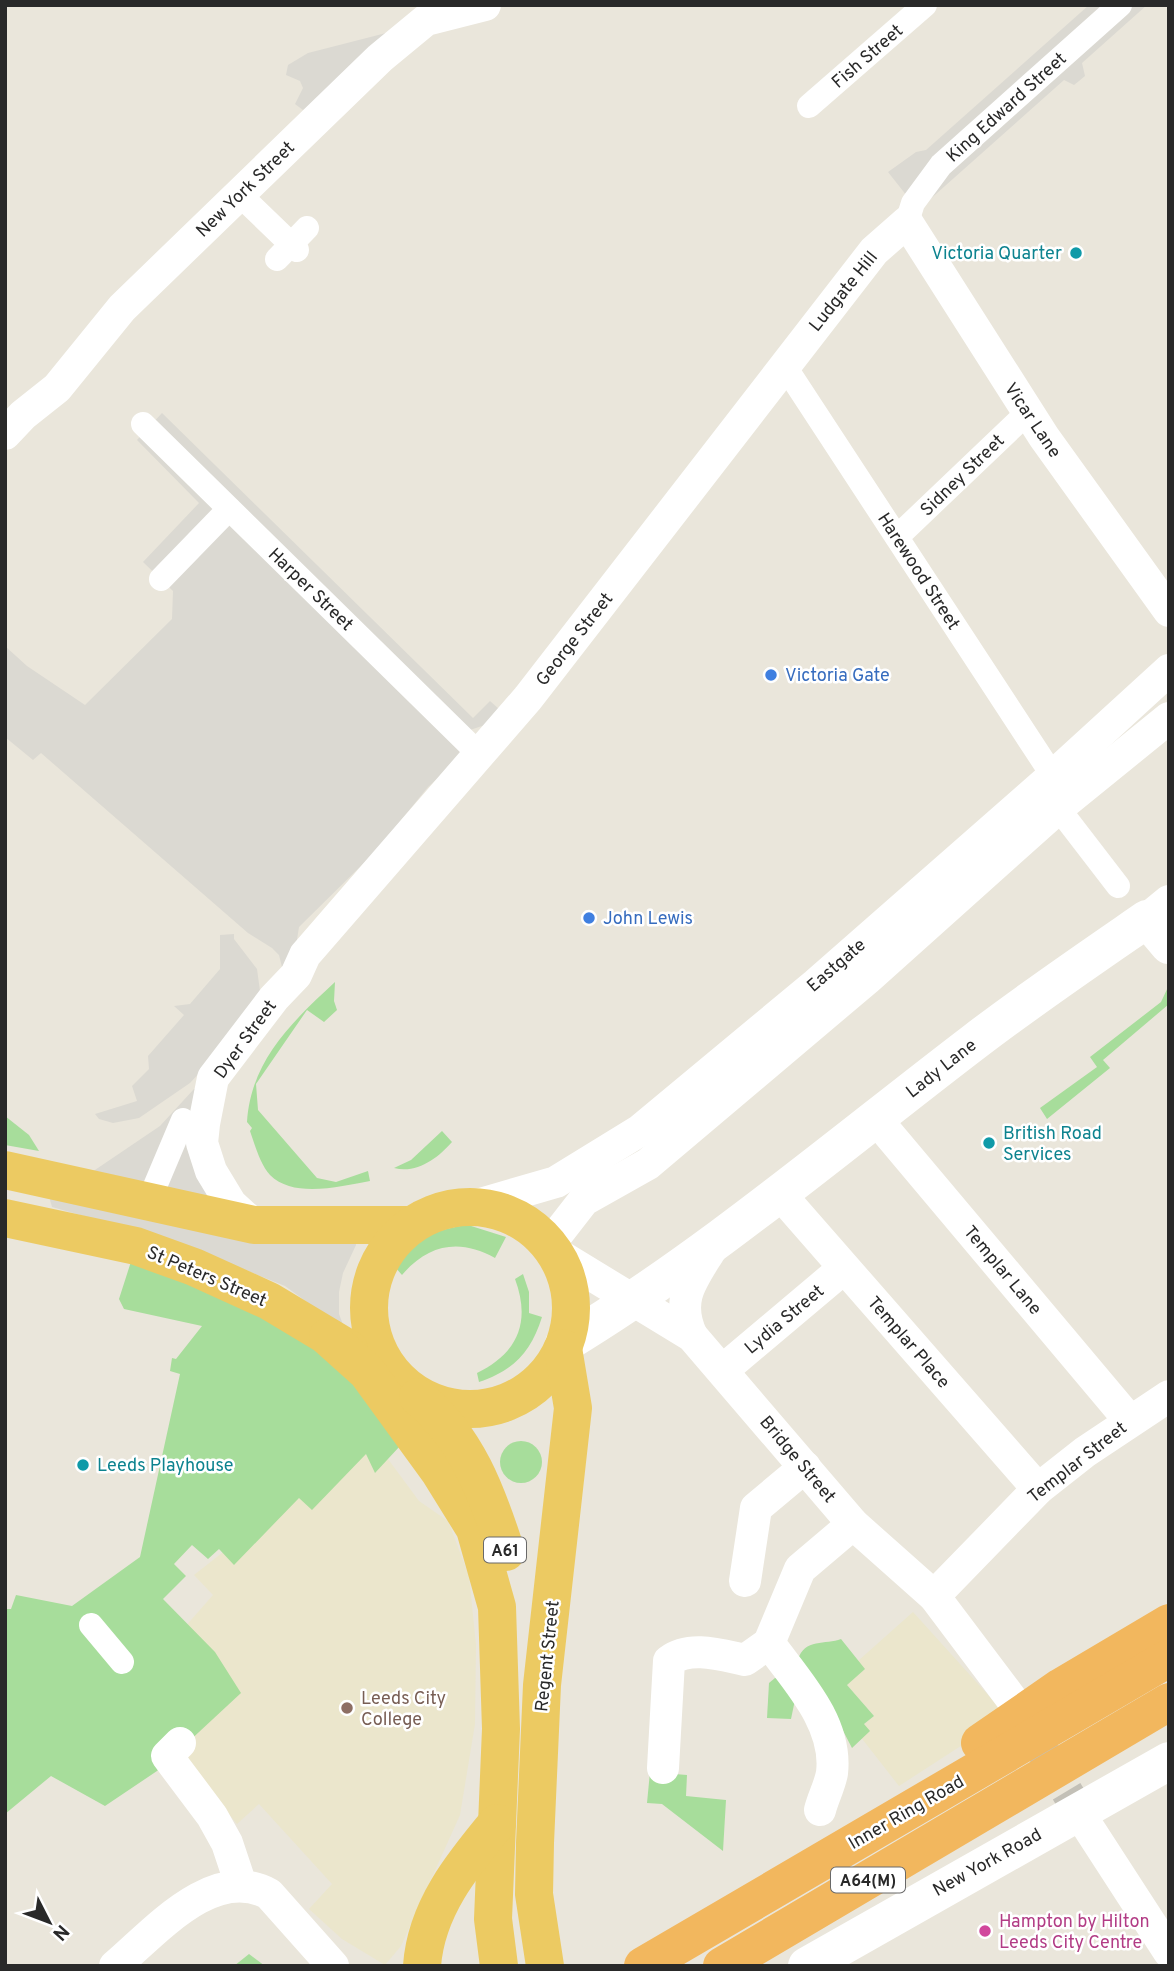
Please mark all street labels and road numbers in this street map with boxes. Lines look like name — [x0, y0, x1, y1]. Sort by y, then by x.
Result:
street label: Fish Street — [828, 20, 908, 94]
street label: King Edward Street — [942, 48, 1072, 168]
street label: New York Street — [192, 137, 300, 243]
street label: Ludgate Hill — [805, 247, 884, 337]
street label: Vicar Lane — [998, 379, 1065, 463]
street label: Sidney Street — [916, 430, 1010, 522]
street label: Harewood Street — [871, 509, 964, 635]
street label: Harper Street — [262, 544, 357, 636]
street label: George Street — [532, 589, 619, 691]
street label: Eastgate — [803, 934, 871, 998]
street label: Dyer Street — [210, 996, 283, 1084]
street label: Lady Lane — [902, 1034, 982, 1104]
street label: Templar Lane — [958, 1221, 1046, 1320]
street label: St Peters Street — [143, 1242, 270, 1313]
street label: Lydia Street — [741, 1280, 829, 1360]
street label: Templar Place — [862, 1292, 954, 1394]
street label: Bridge Street — [754, 1412, 840, 1508]
street label: Templar Street — [1024, 1417, 1132, 1509]
road number: A61 — [484, 1538, 526, 1562]
street label: Regent Street — [531, 1599, 566, 1713]
street label: Inner Ring Road — [845, 1771, 969, 1856]
street label: New York Road — [929, 1824, 1046, 1903]
road number: A64(M) — [831, 1868, 905, 1892]

